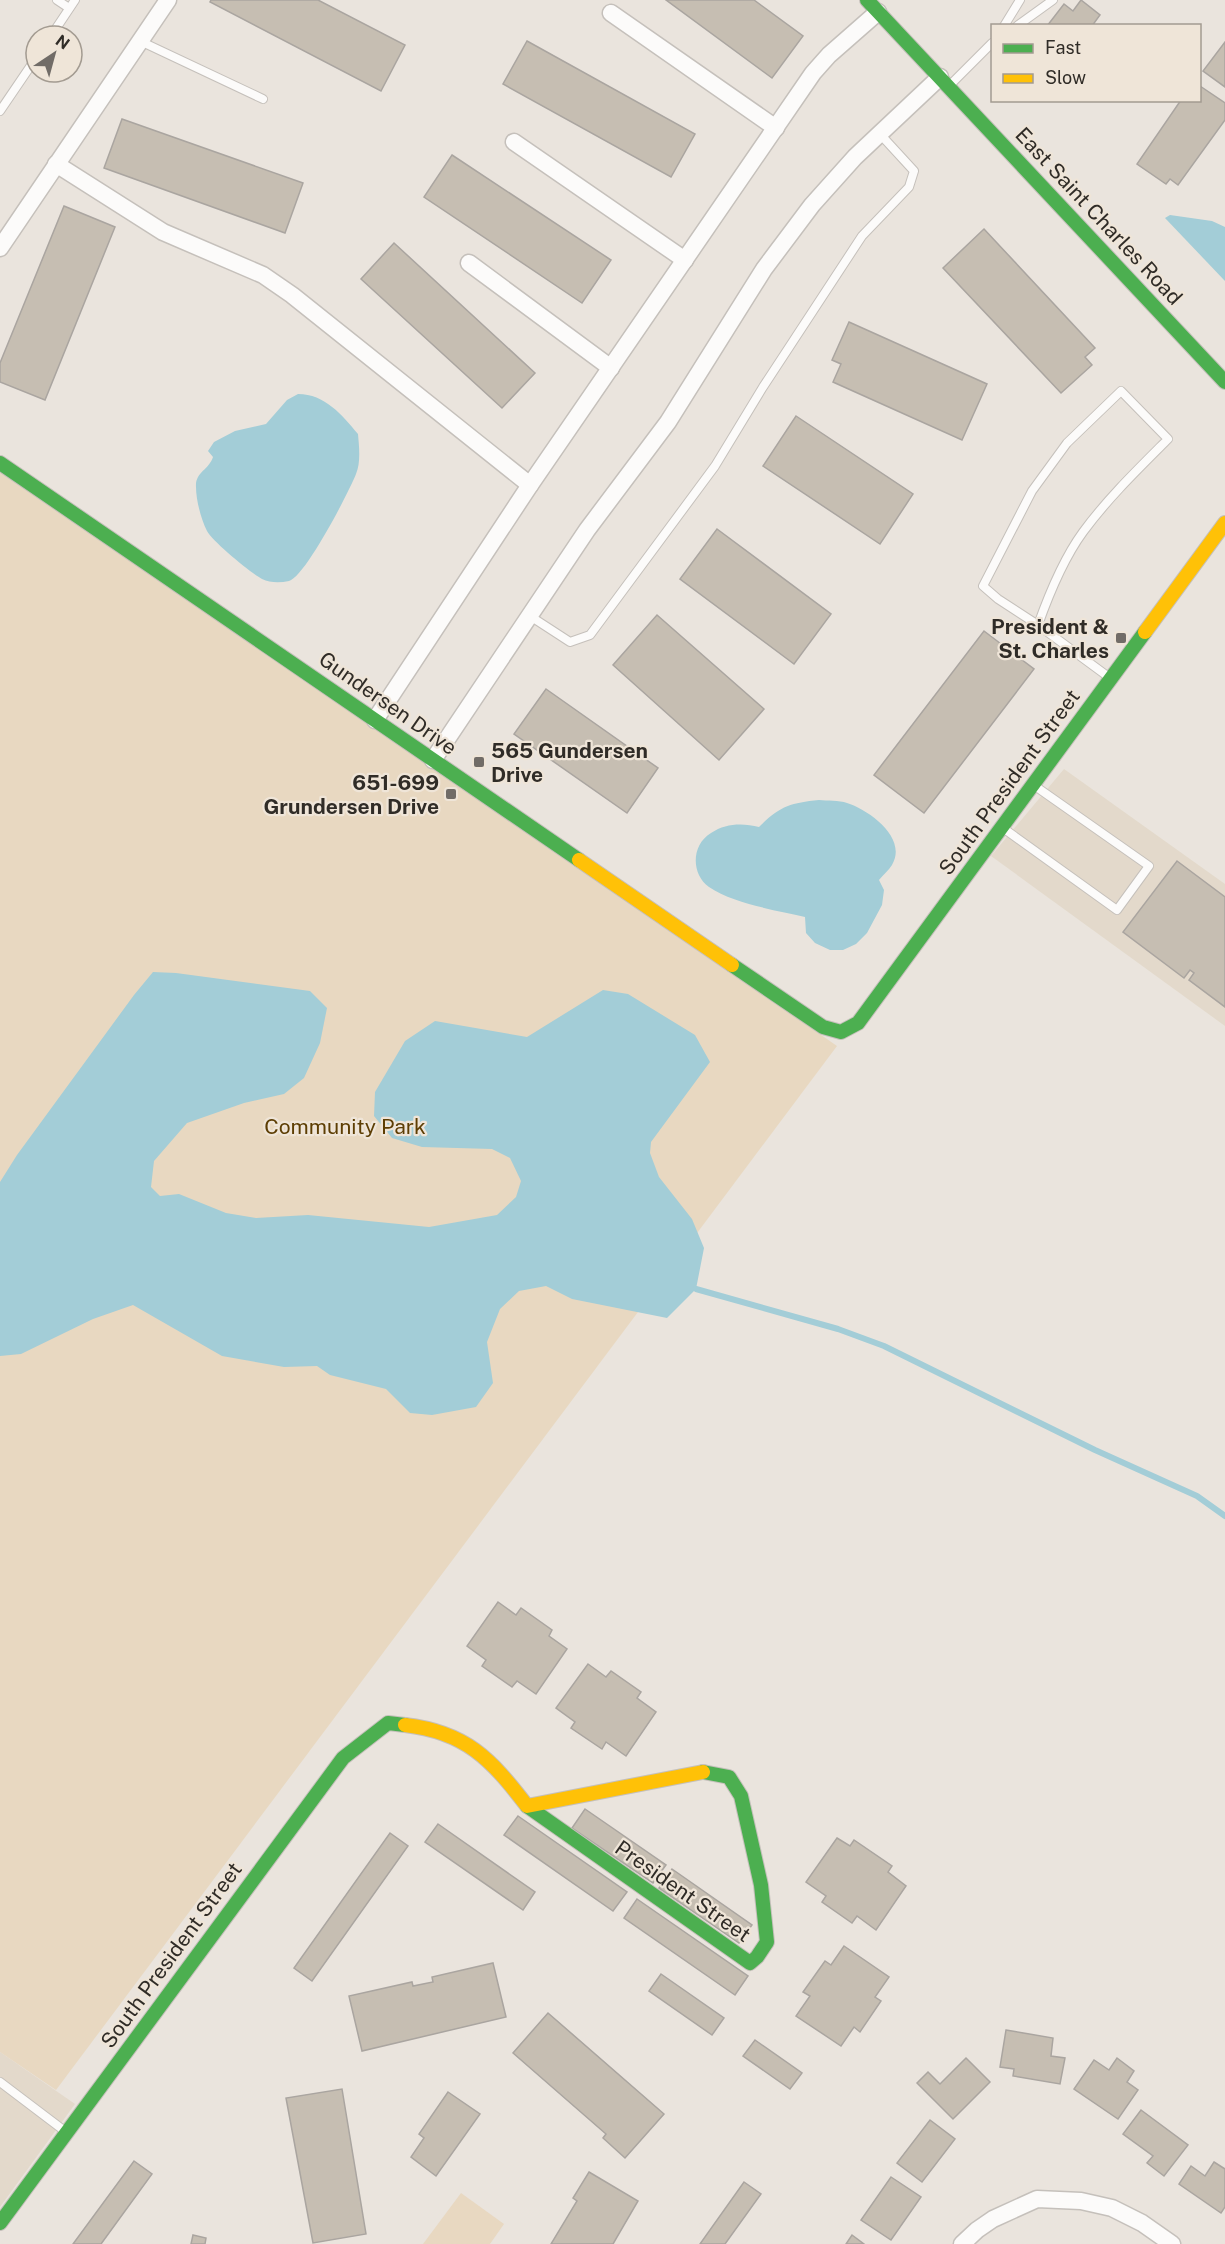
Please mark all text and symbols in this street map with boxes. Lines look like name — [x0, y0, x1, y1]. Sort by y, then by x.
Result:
north arrow — [24, 24, 84, 84]
legend — [991, 24, 1201, 102]
text: N — [52, 31, 73, 54]
text: Fast — [1045, 37, 1081, 58]
text: Slow — [1045, 67, 1086, 88]
street label: East Saint Charles Road — [1010, 122, 1188, 310]
place label: President & St. Charles — [991, 614, 1109, 663]
marker: President & St. Charles — [1114, 631, 1128, 645]
street label: Gundersen Drive — [314, 646, 462, 760]
street label: South President Street — [933, 684, 1085, 880]
place label: 565 Gundersen Drive — [491, 738, 648, 787]
marker: 565 Gundersen Drive — [472, 755, 486, 769]
place label: 651-699 Grundersen Drive — [263, 770, 439, 819]
marker: 651-699 Grundersen Drive — [444, 787, 458, 801]
park label: Community Park — [264, 1114, 426, 1139]
street label: President Street — [610, 1835, 756, 1947]
street label: South President Street — [95, 1857, 247, 2053]

